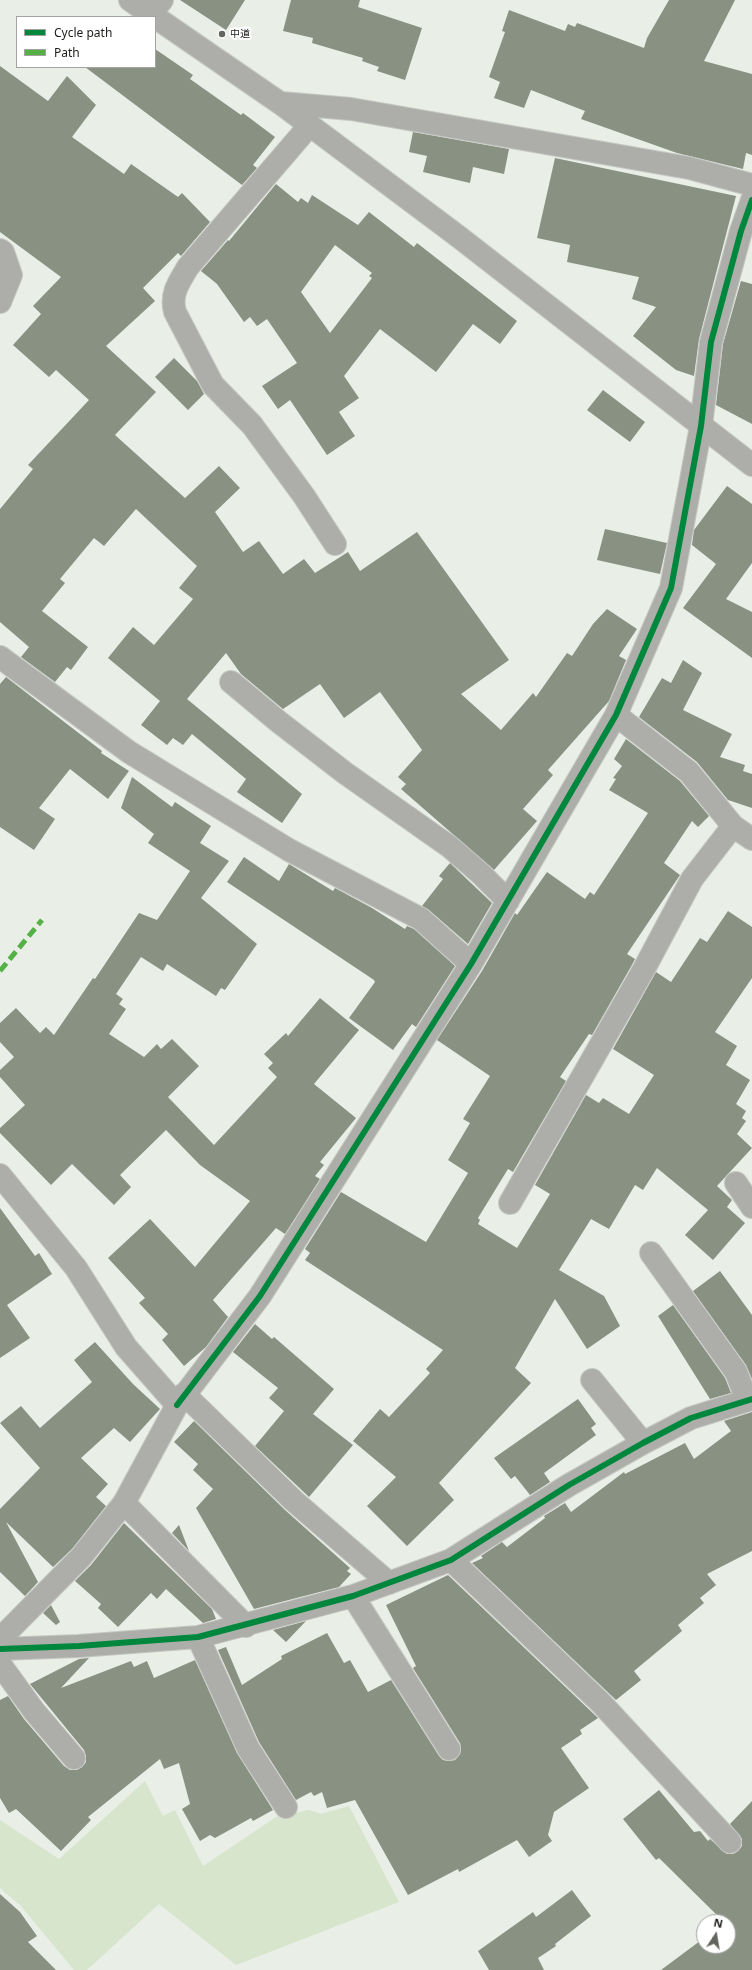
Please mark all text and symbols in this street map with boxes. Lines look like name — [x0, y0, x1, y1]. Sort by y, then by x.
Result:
legend — [16, 16, 156, 68]
text: Cycle path — [54, 24, 112, 41]
place label: 中道 — [230, 28, 250, 40]
marker: 中道 — [217, 29, 227, 39]
text: Path — [54, 44, 80, 61]
north arrow — [696, 1914, 736, 1954]
text: N — [712, 1914, 724, 1931]

